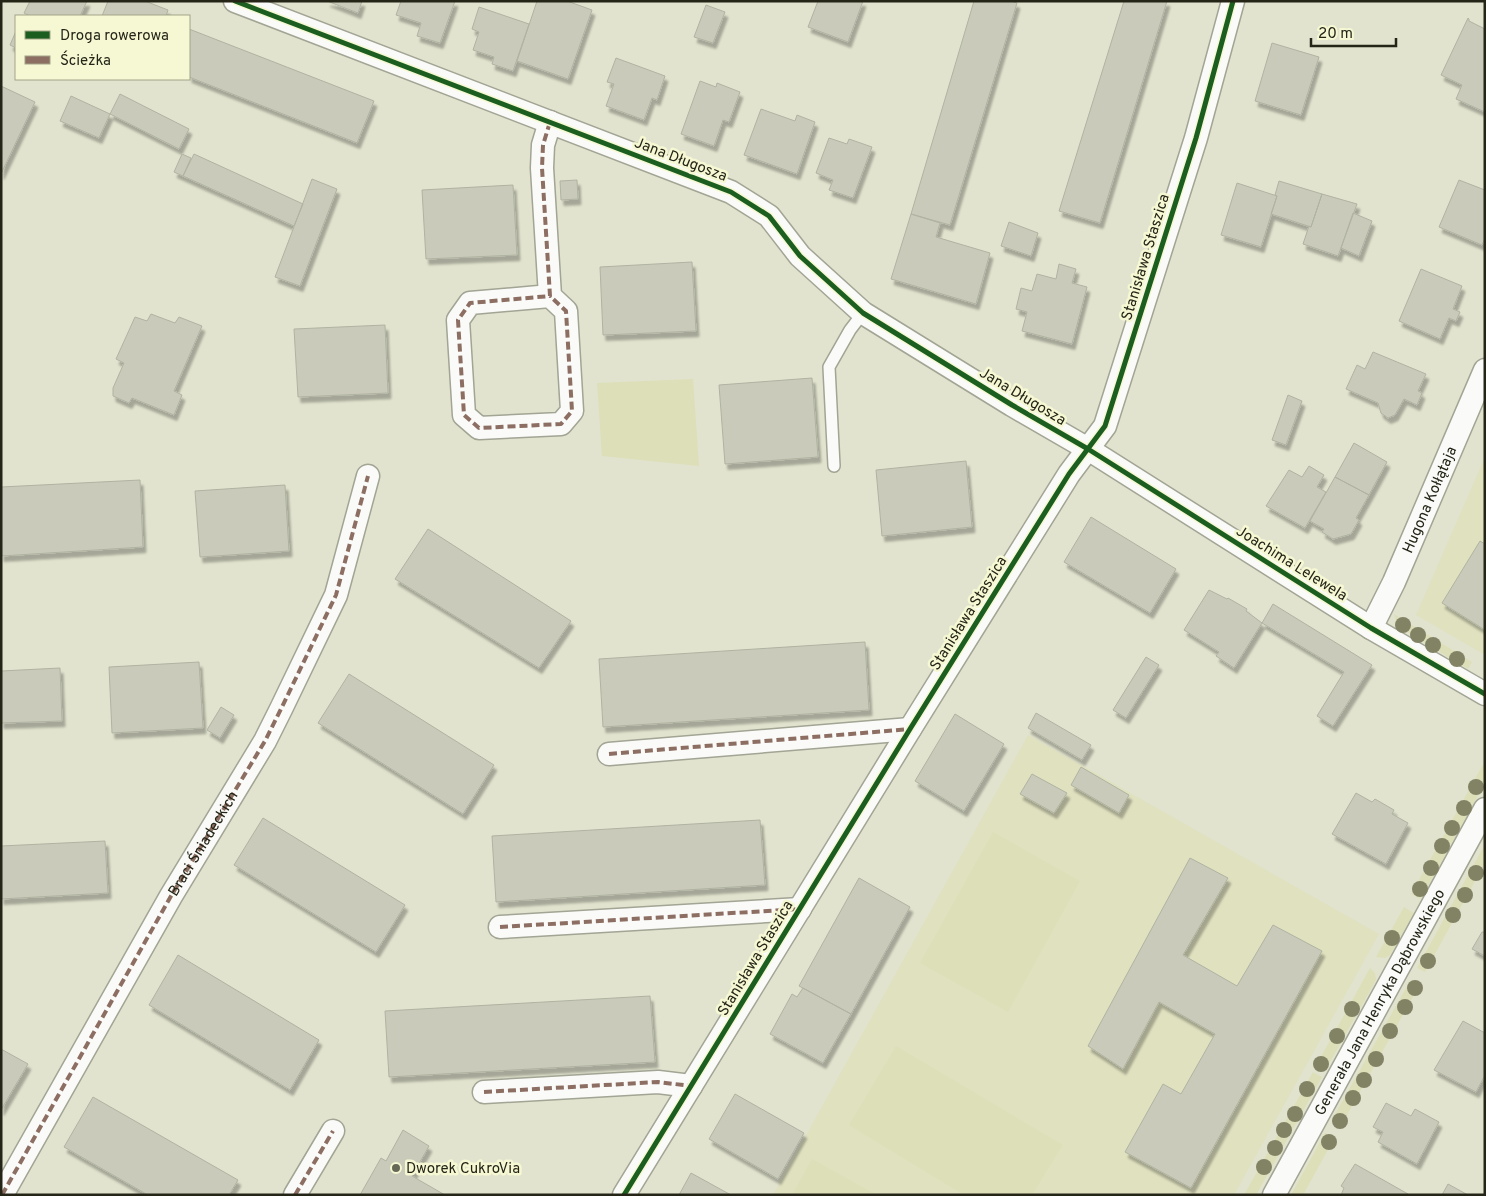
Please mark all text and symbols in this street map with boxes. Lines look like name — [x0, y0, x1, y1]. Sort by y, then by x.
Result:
legend — [15, 15, 190, 80]
scale bar — [1311, 15, 1396, 47]
text: 20 m — [1318, 25, 1353, 44]
text: Droga rowerowa — [60, 27, 169, 46]
text: Ścieżka — [60, 50, 111, 71]
street label: Jana Długosza — [631, 134, 729, 187]
street label: Stanisława Staszica — [1118, 192, 1175, 323]
street label: Jana Długosza — [975, 364, 1069, 431]
street label: Hugona Kołłątaja — [1399, 444, 1462, 557]
street label: Joachima Lelewela — [1232, 522, 1350, 606]
street label: Stanisława Staszica — [926, 553, 1012, 674]
street label: Braci Śniadeckich — [165, 788, 243, 900]
street label: Generała Jana Henryka Dąbrowskiego — [1311, 886, 1450, 1119]
street label: Stanisława Staszica — [714, 898, 798, 1020]
place label: Dworek CukroVia — [406, 1160, 520, 1179]
marker: Dworek CukroVia — [390, 1162, 402, 1174]

